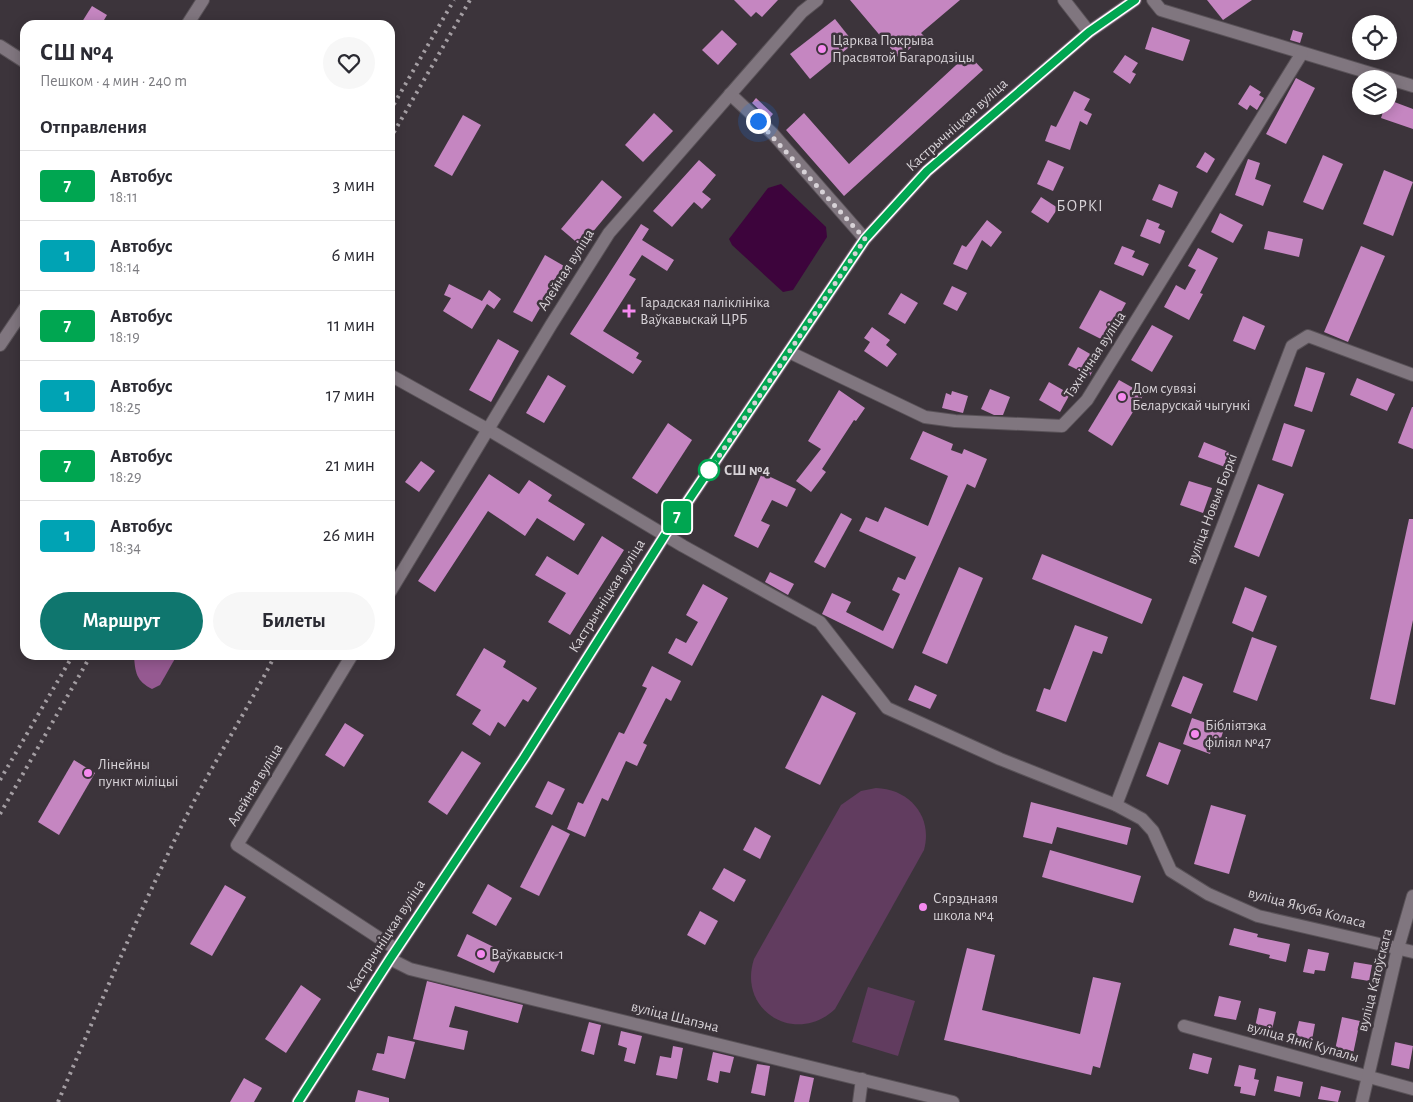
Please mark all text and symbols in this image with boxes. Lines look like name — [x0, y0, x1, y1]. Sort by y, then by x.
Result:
map controls — [1352, 15, 1397, 115]
button: locate — [1352, 15, 1397, 60]
place label: Царква Покрыва Прасвятой Багародзіцы — [832, 33, 975, 65]
button: heart — [323, 37, 375, 89]
text: СШ №4 — [40, 41, 114, 65]
marker: Царква Покрыва Прасвятой Багародзіцы — [816, 43, 828, 55]
button: layers — [1352, 70, 1397, 115]
text: Пешком · 4 мин · 240 m — [40, 73, 187, 89]
street label: Кастрычніцкая вуліца — [903, 76, 1011, 174]
your location — [746, 109, 771, 134]
text: Отправления — [40, 118, 147, 137]
text: Автобус — [110, 167, 173, 186]
text: 3 мин — [332, 176, 375, 195]
text: 7 — [64, 177, 71, 195]
text: 18:11 — [110, 189, 138, 205]
district label: БОРКІ — [1056, 198, 1104, 214]
street label: Алейная вуліца — [535, 226, 597, 313]
text: Автобус — [110, 237, 173, 256]
text: 6 мин — [331, 246, 375, 265]
text: 1 — [64, 247, 71, 265]
text: 18:14 — [110, 259, 140, 275]
place label: Гарадская паліклініка Ваўкавыскай ЦРБ — [640, 295, 770, 327]
marker: Гарадская паліклініка Ваўкавыскай ЦРБ — [622, 304, 636, 318]
text: Автобус — [110, 307, 173, 326]
street label: Тэхнічная вуліца — [1061, 309, 1129, 401]
text: 11 мин — [327, 316, 375, 335]
text: 7 — [64, 317, 71, 335]
text: 18:19 — [110, 329, 140, 345]
text: Автобус — [110, 377, 173, 396]
place label: Дом сувязі Беларускай чыгункі — [1132, 381, 1250, 413]
text: 17 мин — [326, 386, 375, 405]
text: 1 — [64, 387, 71, 405]
marker: Дом сувязі Беларускай чыгункі — [1116, 391, 1128, 403]
text: 18:25 — [110, 399, 141, 415]
text: Автобус — [110, 447, 173, 466]
street label: вуліца Новыя Боркі — [1184, 451, 1240, 567]
text: 21 мин — [325, 456, 375, 475]
text: 7 — [64, 457, 71, 475]
marker: СШ №4 — [698, 459, 720, 481]
place label: СШ №4 — [724, 463, 770, 478]
text: 18:29 — [110, 469, 142, 485]
line badge: 7 — [661, 501, 693, 533]
text: 7 — [673, 508, 681, 526]
text: Автобус — [110, 517, 173, 536]
text: 26 мин — [323, 526, 375, 545]
text: 1 — [64, 527, 71, 545]
street label: Кастрычніцкая вуліца — [566, 536, 648, 655]
text: 18:34 — [110, 539, 141, 555]
button: Маршрут — [40, 592, 203, 650]
button: Билеты — [213, 592, 375, 650]
place label: Бібліятэка філіял №47 — [1205, 718, 1271, 750]
marker: Бібліятэка філіял №47 — [1189, 728, 1201, 740]
street label: Алейная вуліца — [225, 741, 285, 829]
place label: Лінейны пункт міліцыі — [98, 757, 178, 789]
marker: Лінейны пункт міліцыі — [82, 767, 94, 779]
street label: Кастрычніцкая вуліца — [344, 877, 428, 995]
street label: вуліца Якуба Коласа — [1246, 885, 1368, 931]
place label: Сярэднаяя школа №4 — [933, 891, 998, 923]
marker: Сярэднаяя школа №4 — [917, 901, 929, 913]
street label: вуліца Катоўскага — [1355, 927, 1395, 1033]
place label: Ваўкавыск-1 — [491, 947, 564, 962]
marker: Ваўкавыск-1 — [475, 948, 487, 960]
street label: вуліца Шапэна — [629, 999, 721, 1035]
street label: вуліца Янкі Купалы — [1245, 1019, 1361, 1065]

